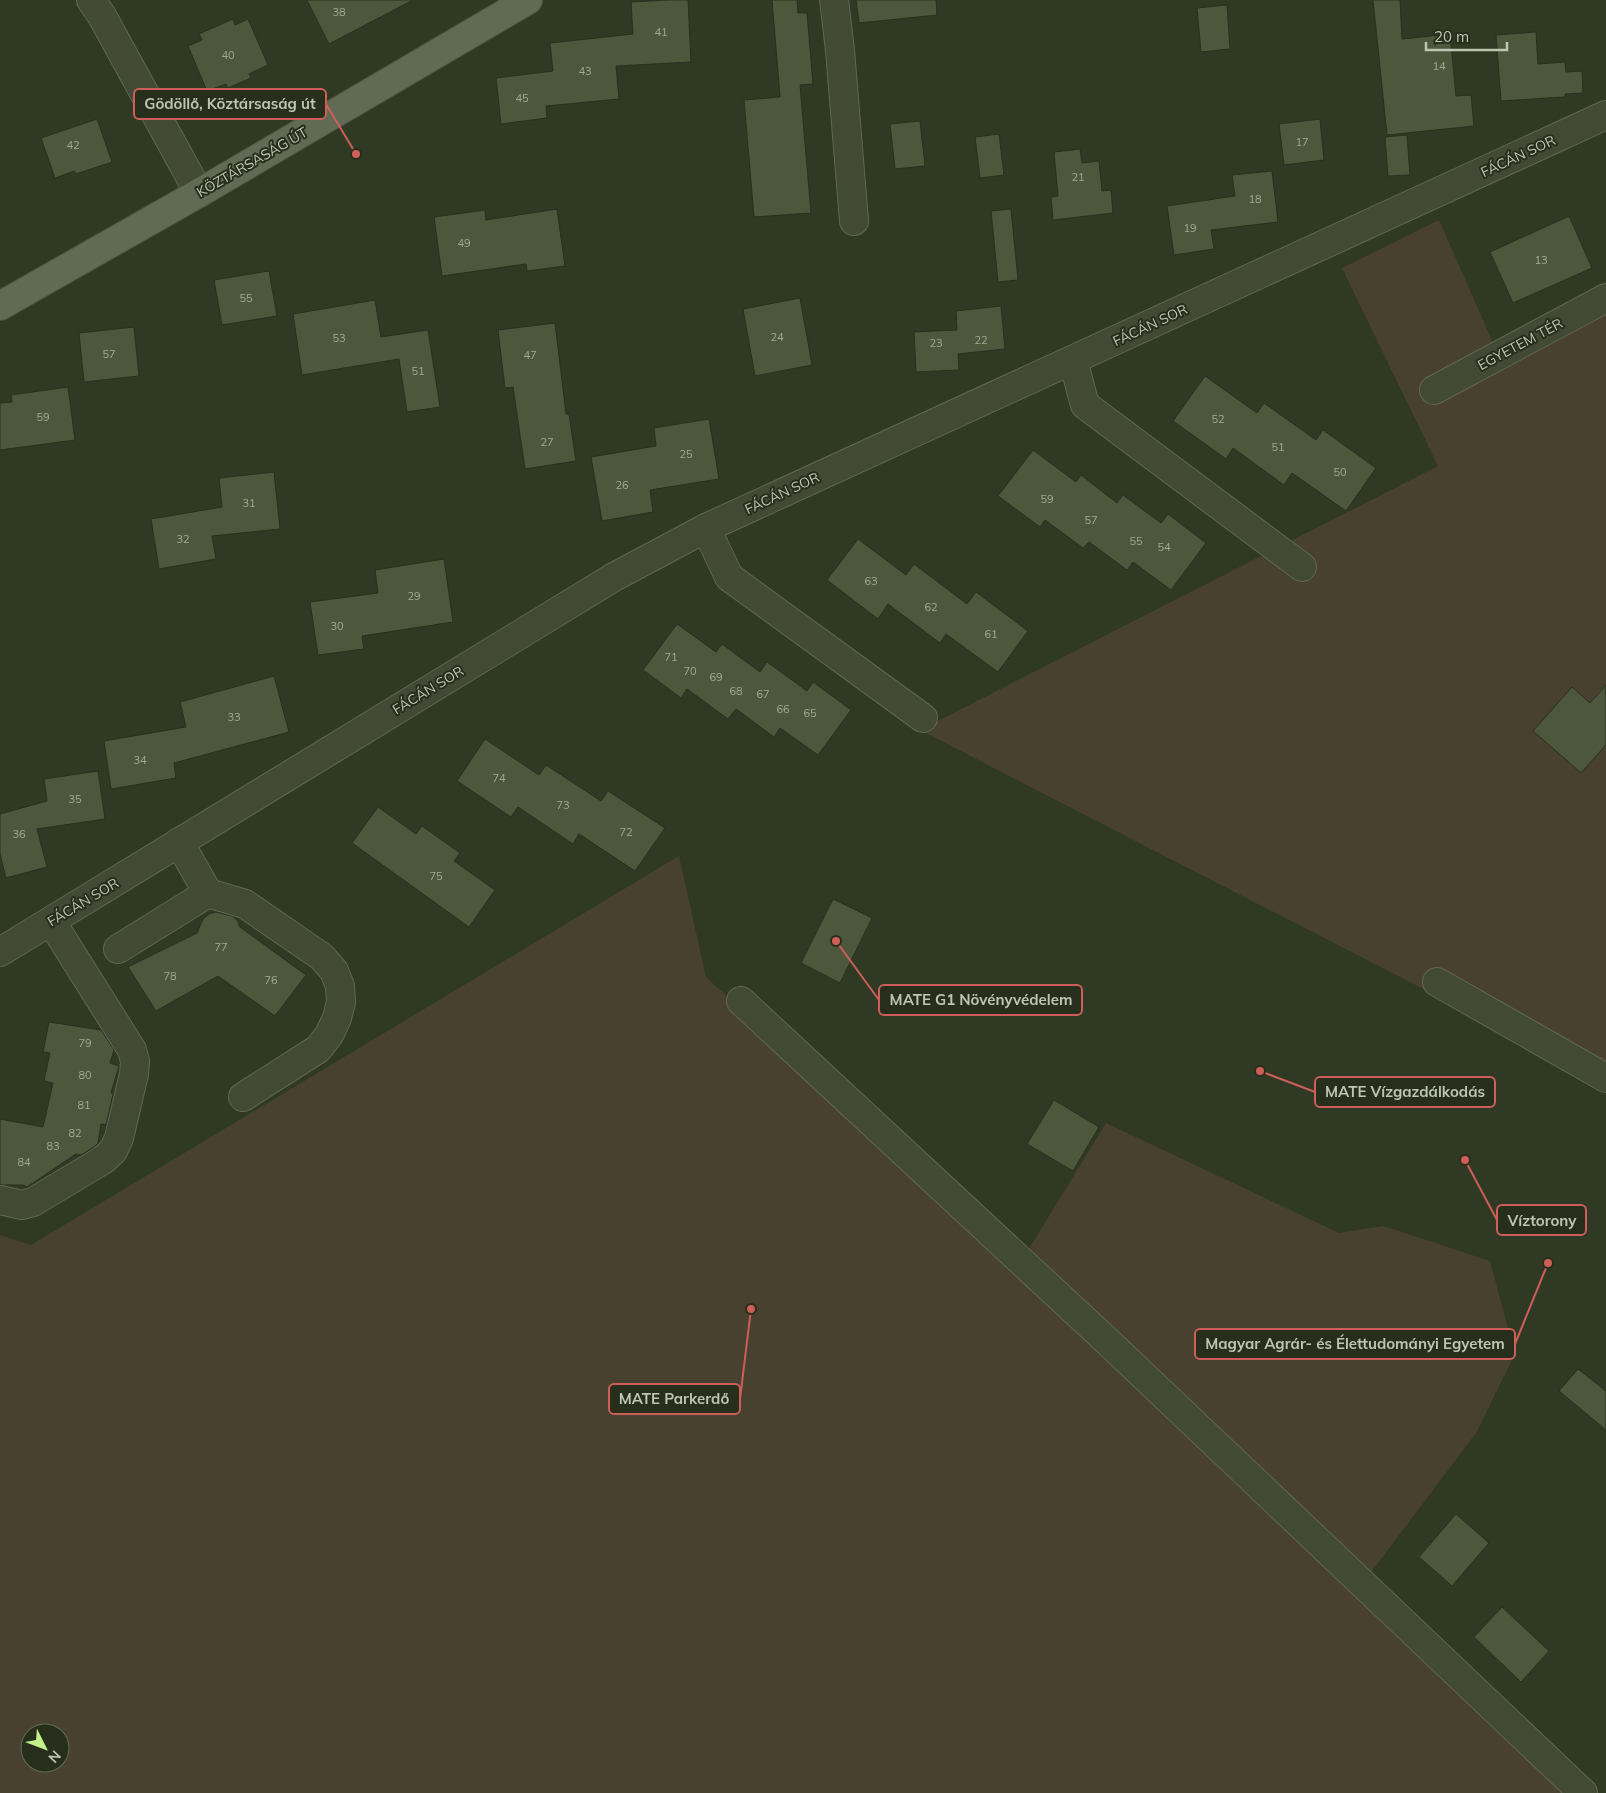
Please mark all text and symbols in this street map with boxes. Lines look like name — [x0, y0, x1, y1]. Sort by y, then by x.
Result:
house number: 38 — [332, 5, 346, 19]
scale bar — [1426, 20, 1507, 52]
house number: 41 — [654, 25, 668, 39]
text: 20 m — [1434, 27, 1469, 46]
house number: 40 — [221, 48, 235, 62]
house number: 14 — [1432, 59, 1446, 73]
house number: 43 — [578, 64, 592, 78]
callout: Gödöllő, Köztársaság út — [134, 89, 326, 119]
house number: 45 — [515, 91, 529, 105]
text: Gödöllő, Köztársaság út — [144, 94, 316, 113]
street label: KÖZTÁRSASÁG ÚT — [193, 123, 311, 201]
street label: FÁCÁN SOR — [1478, 131, 1558, 181]
house number: 17 — [1295, 135, 1309, 149]
house number: 42 — [66, 138, 80, 152]
house number: 21 — [1071, 170, 1085, 184]
house number: 18 — [1248, 192, 1262, 206]
house number: 19 — [1183, 221, 1197, 235]
house number: 49 — [457, 236, 471, 250]
house number: 13 — [1534, 253, 1548, 267]
house number: 55 — [239, 291, 253, 305]
street label: FÁCÁN SOR — [1110, 300, 1190, 350]
street label: EGYETEM TÉR — [1474, 314, 1566, 374]
house number: 24 — [770, 330, 784, 344]
house number: 53 — [332, 331, 346, 345]
house number: 22 — [974, 333, 988, 347]
house number: 23 — [929, 336, 943, 350]
house number: 57 — [102, 347, 116, 361]
house number: 47 — [523, 348, 537, 362]
house number: 51 — [411, 364, 425, 378]
house number: 59 — [36, 410, 50, 424]
house number: 52 — [1211, 412, 1225, 426]
house number: 27 — [540, 435, 554, 449]
house number: 51 — [1271, 440, 1285, 454]
house number: 25 — [679, 447, 693, 461]
house number: 50 — [1333, 465, 1347, 479]
street label: FÁCÁN SOR — [742, 468, 822, 518]
house number: 26 — [615, 478, 629, 492]
house number: 59 — [1040, 492, 1054, 506]
house number: 31 — [242, 496, 256, 510]
house number: 57 — [1084, 513, 1098, 527]
house number: 32 — [176, 532, 190, 546]
house number: 55 — [1129, 534, 1143, 548]
house number: 54 — [1157, 540, 1171, 554]
house number: 63 — [864, 574, 878, 588]
house number: 29 — [407, 589, 421, 603]
house number: 62 — [924, 600, 938, 614]
house number: 30 — [330, 619, 344, 633]
house number: 61 — [984, 627, 998, 641]
house number: 71 — [664, 650, 678, 664]
street label: FÁCÁN SOR — [389, 661, 467, 718]
house number: 70 — [683, 664, 697, 678]
house number: 69 — [709, 670, 723, 684]
house number: 68 — [729, 684, 743, 698]
house number: 67 — [756, 687, 770, 701]
house number: 66 — [776, 702, 790, 716]
house number: 65 — [803, 706, 817, 720]
house number: 33 — [227, 710, 241, 724]
house number: 34 — [133, 753, 147, 767]
house number: 74 — [492, 771, 506, 785]
house number: 35 — [68, 792, 82, 806]
house number: 73 — [556, 798, 570, 812]
house number: 72 — [619, 825, 633, 839]
house number: 36 — [12, 827, 26, 841]
house number: 75 — [429, 869, 443, 883]
street label: FÁCÁN SOR — [44, 873, 122, 930]
house number: 77 — [214, 940, 228, 954]
house number: 78 — [163, 969, 177, 983]
house number: 76 — [264, 973, 278, 987]
callout: MATE G1 Növényvédelem — [879, 985, 1082, 1015]
text: MATE G1 Növényvédelem — [890, 990, 1072, 1009]
house number: 79 — [78, 1036, 92, 1050]
house number: 80 — [78, 1068, 92, 1082]
callout: MATE Vízgazdálkodás — [1315, 1077, 1495, 1107]
text: MATE Vízgazdálkodás — [1325, 1082, 1485, 1101]
house number: 81 — [77, 1098, 91, 1112]
house number: 82 — [68, 1126, 82, 1140]
house number: 83 — [46, 1139, 60, 1153]
house number: 84 — [17, 1155, 31, 1169]
callout: Víztorony — [1497, 1205, 1586, 1235]
text: Víztorony — [1507, 1211, 1577, 1230]
callout: Magyar Agrár- és Élettudományi Egyetem — [1195, 1329, 1515, 1359]
text: Magyar Agrár- és Élettudományi Egyetem — [1205, 1334, 1505, 1353]
callout: MATE Parkerdő — [609, 1384, 740, 1414]
text: MATE Parkerdő — [619, 1389, 729, 1408]
north arrow — [20, 1723, 70, 1773]
text: N — [44, 1747, 65, 1767]

